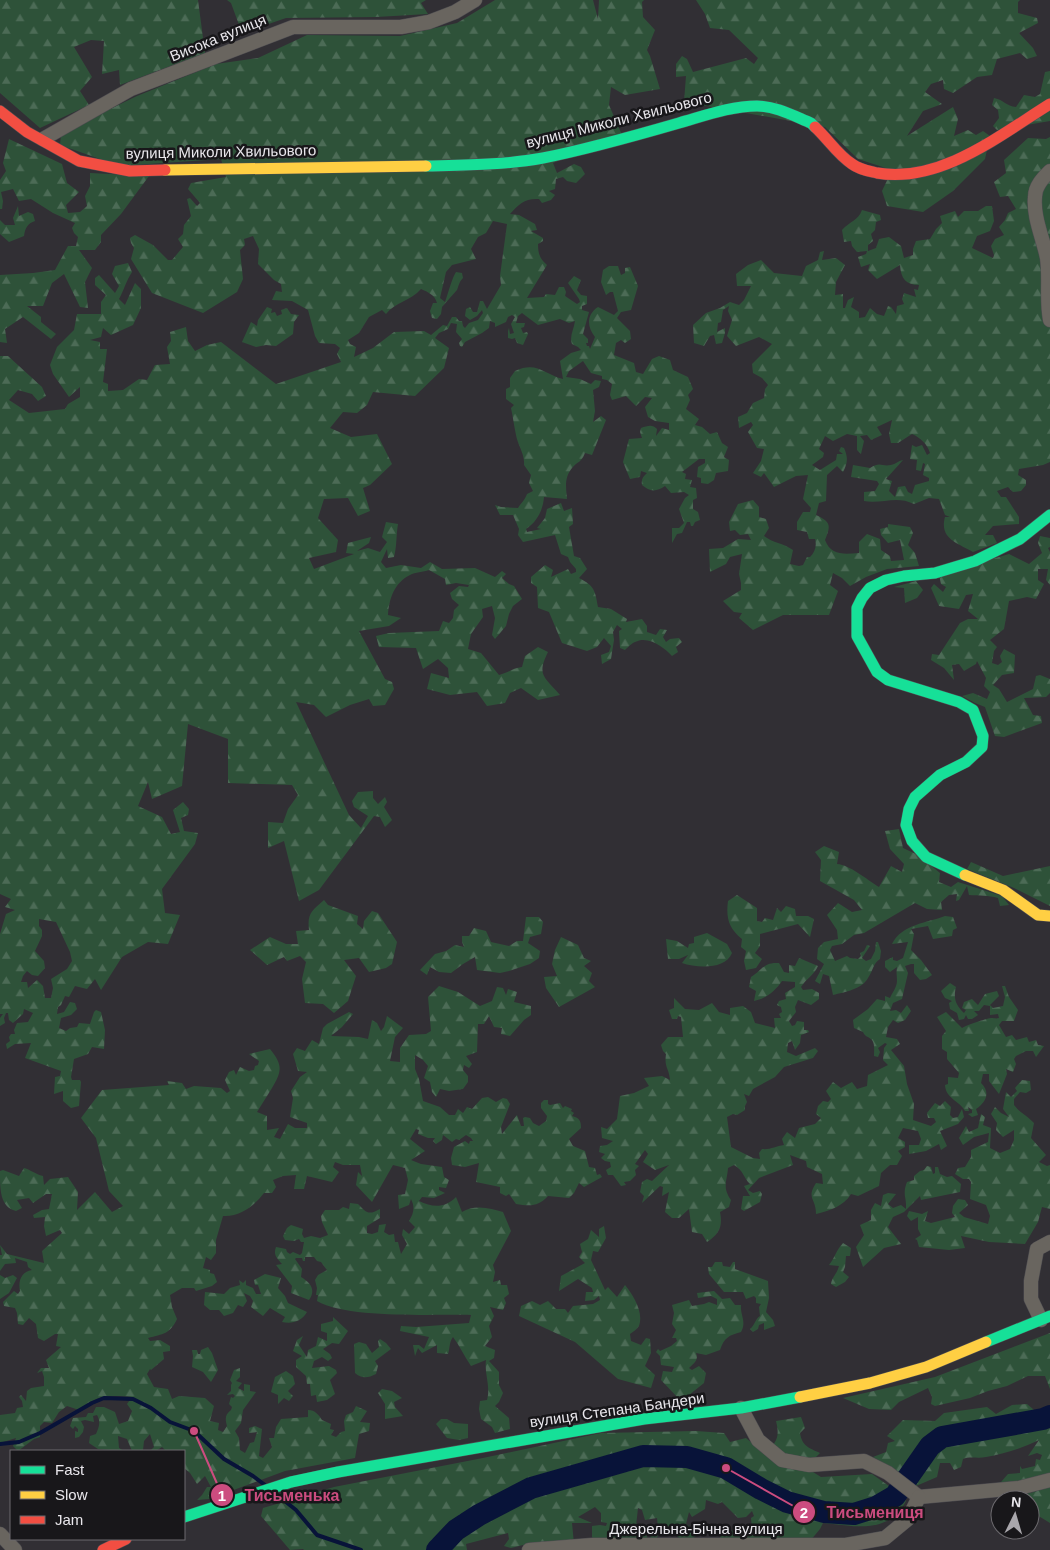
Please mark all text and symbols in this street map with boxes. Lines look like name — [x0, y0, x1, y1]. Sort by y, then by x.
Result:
street label: Висока вулиця — [167, 10, 268, 65]
street label: вулиця Миколи Хвильового — [524, 88, 713, 151]
street label: вулиця Миколи Хвильового — [126, 141, 316, 162]
street label: вулиця Степана Бандери — [528, 1389, 705, 1430]
legend — [10, 1450, 185, 1540]
text: Fast — [55, 1461, 85, 1478]
callout: Тисьменька — [209, 1480, 349, 1511]
text: Slow — [55, 1486, 88, 1503]
text: 1 — [218, 1487, 226, 1504]
text: Тисьменька — [245, 1487, 340, 1504]
north arrow — [990, 1490, 1040, 1540]
text: N — [1010, 1494, 1022, 1510]
callout: Тисьмениця — [791, 1497, 934, 1528]
text: 2 — [800, 1504, 808, 1521]
text: Тисьмениця — [826, 1504, 924, 1521]
text: Jam — [55, 1511, 83, 1528]
street label: Джерельна-Бічна вулиця — [609, 1520, 783, 1537]

